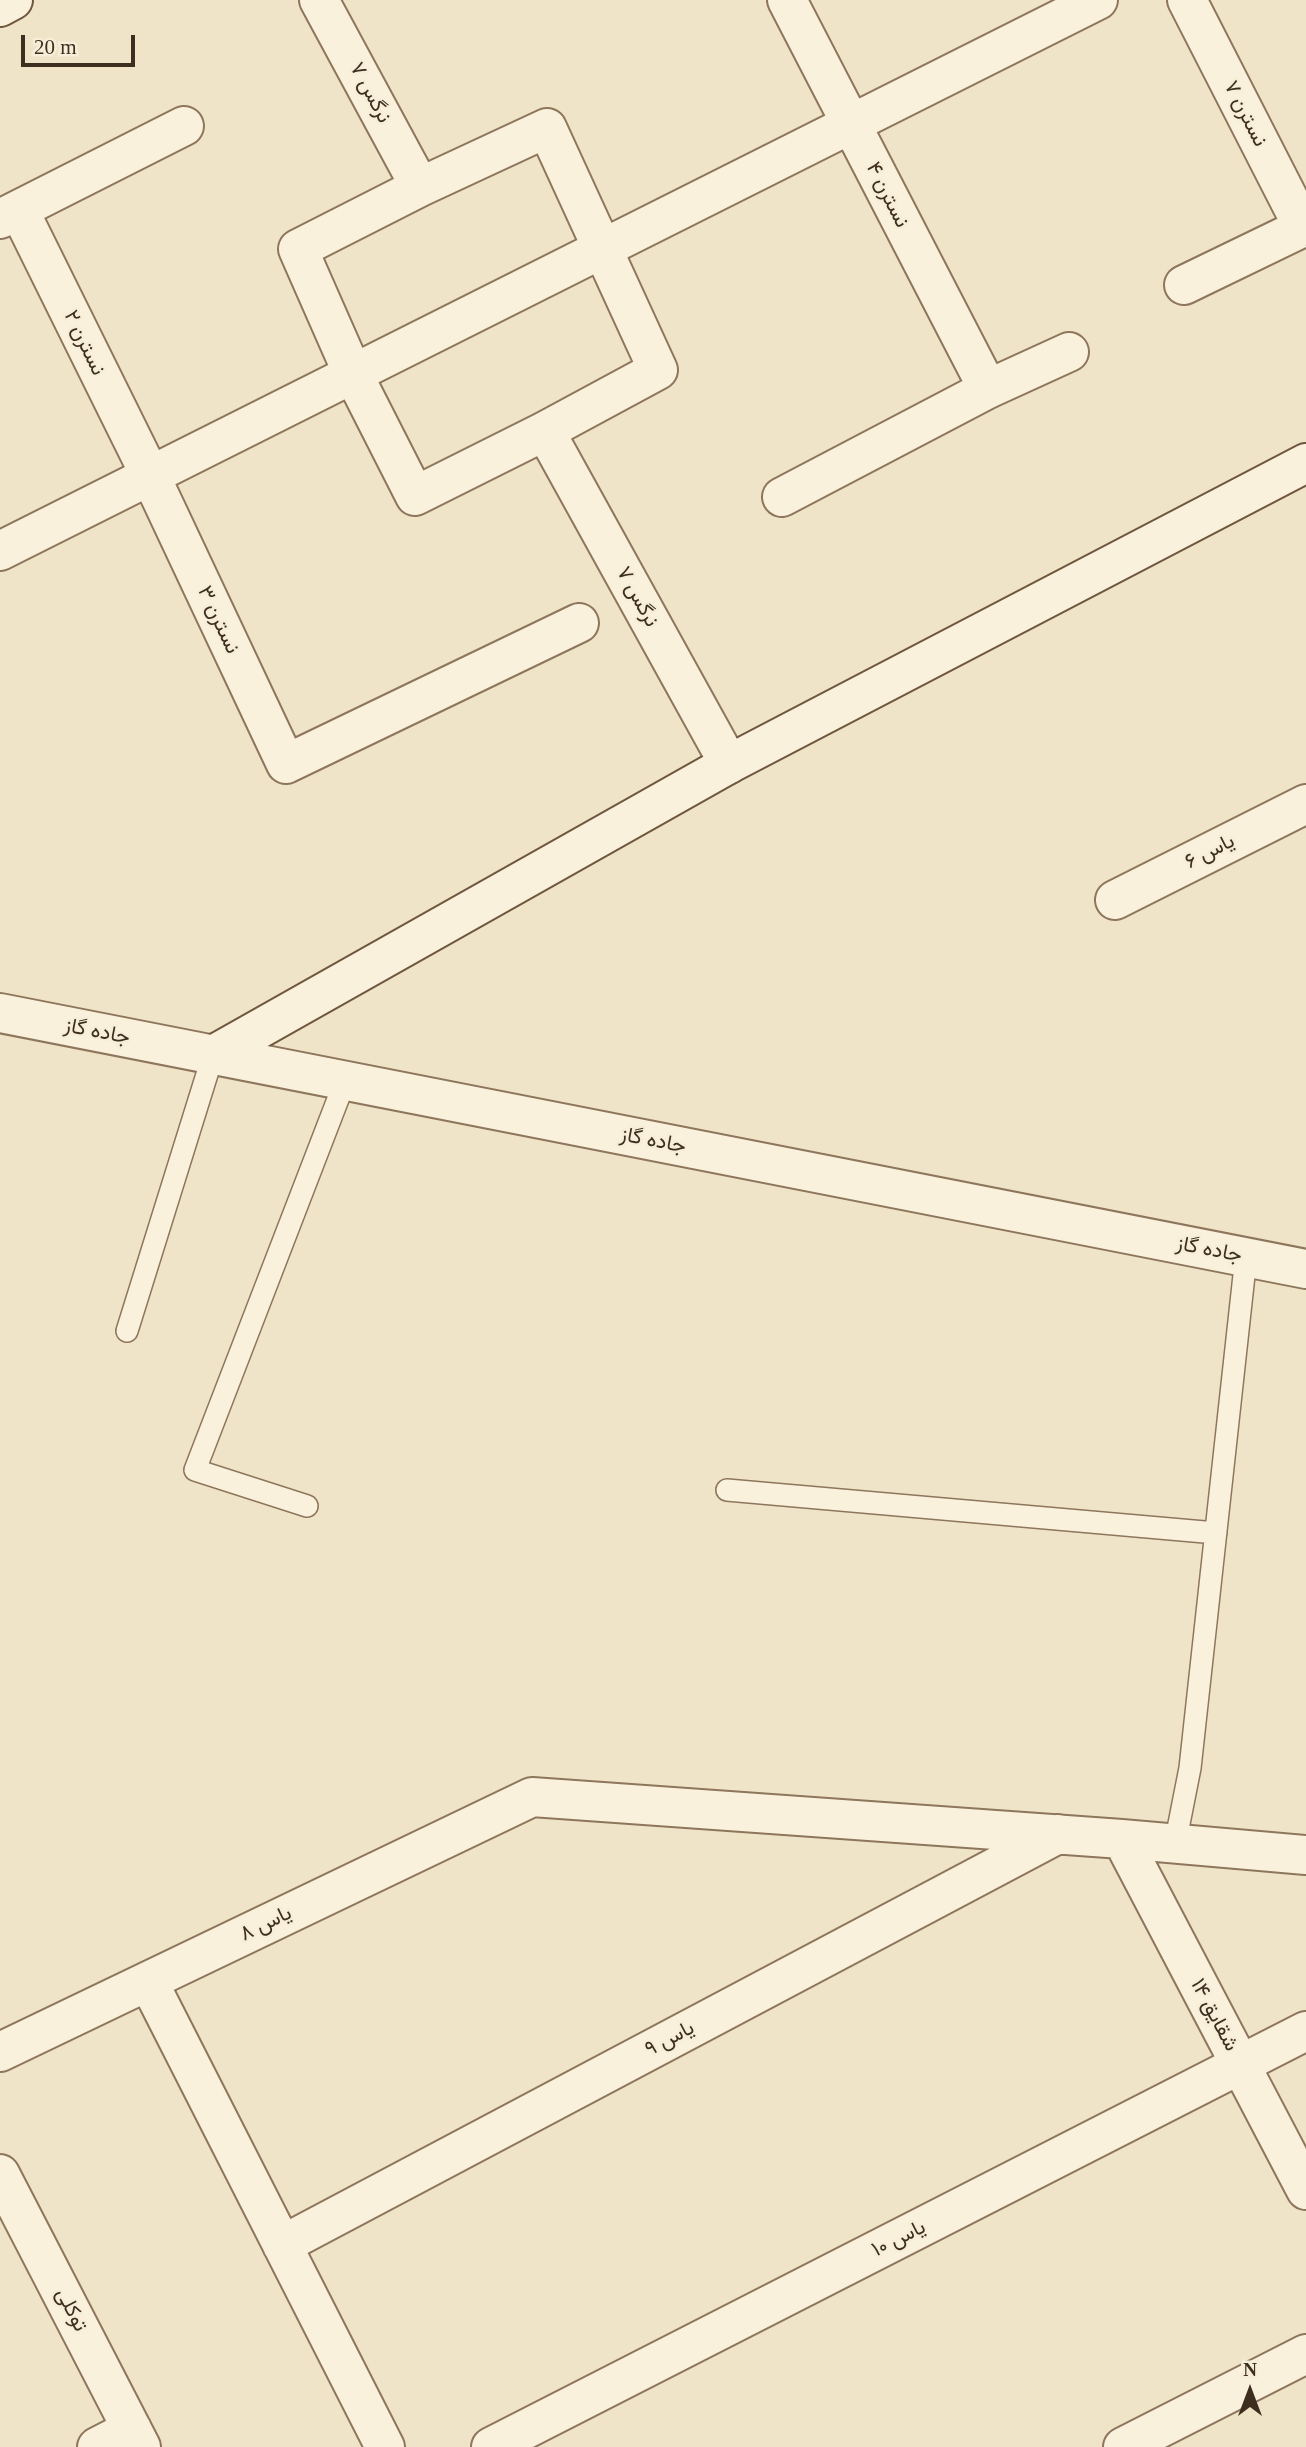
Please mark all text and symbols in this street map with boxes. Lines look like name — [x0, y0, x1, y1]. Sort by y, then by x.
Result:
scale bar — [24, 21, 138, 65]
text: 20 m — [34, 35, 77, 59]
street label: نرگس ۷ — [344, 58, 396, 128]
street label: نسترن ۷ — [1218, 77, 1272, 151]
street label: نسترن ۴ — [860, 158, 914, 232]
street label: نسترن ۲ — [58, 306, 110, 380]
street label: نرگس ۷ — [610, 562, 664, 632]
street label: نسترن ۳ — [191, 582, 245, 658]
street label: یاس ۶ — [1181, 829, 1239, 875]
street label: جاده گاز — [62, 1013, 132, 1051]
street label: جاده گاز — [618, 1122, 688, 1160]
street label: جاده گاز — [1174, 1231, 1244, 1269]
street label: یاس ۸ — [236, 1901, 296, 1947]
street label: شقایق ۱۴ — [1184, 1974, 1244, 2056]
street label: یاس ۹ — [641, 2016, 699, 2062]
street label: یاس ۱۰ — [868, 2215, 930, 2263]
street label: توکلی — [49, 2284, 93, 2336]
north arrow — [1215, 2356, 1285, 2426]
text: N — [1243, 2359, 1257, 2380]

